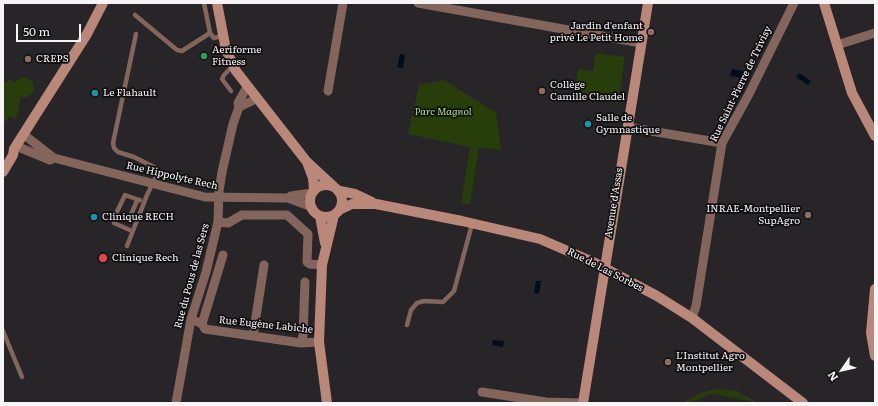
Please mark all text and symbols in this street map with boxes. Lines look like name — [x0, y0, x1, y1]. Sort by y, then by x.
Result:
scale bar — [18, 16, 83, 42]
place label: Jardin d'enfant privé Le Petit Home — [550, 20, 643, 44]
text: 50 m — [23, 22, 50, 40]
street label: Rue Saint-Pierre de Trivisy — [708, 24, 774, 144]
marker: Jardin d'enfant privé Le Petit Home — [646, 27, 656, 37]
place label: Aeriforme Fitness — [212, 44, 262, 68]
marker: Aeriforme Fitness — [199, 51, 209, 61]
place label: CREPS — [36, 53, 69, 65]
marker: CREPS — [23, 54, 33, 64]
place label: Collège Camille Claudel — [550, 79, 625, 102]
marker: Collège Camille Claudel — [537, 86, 547, 96]
place label: Le Flahault — [103, 87, 157, 99]
marker: Le Flahault — [90, 88, 100, 98]
park label: Parc Magnol — [415, 106, 471, 118]
place label: Salle de Gymnastique — [596, 112, 660, 136]
marker: Salle de Gymnastique — [583, 119, 593, 129]
street label: Rue Hippolyte Rech — [125, 160, 219, 192]
street label: Avenue d'Assas — [603, 167, 625, 239]
place label: INRAE-Montpellier SupAgro — [706, 203, 800, 226]
marker: INRAE-Montpellier SupAgro — [803, 210, 813, 220]
place label: Clinique RECH — [102, 211, 174, 223]
marker: Clinique RECH — [89, 212, 99, 222]
street label: Rue du Pous de las Sers — [172, 222, 212, 330]
street label: Rue de Las Sorbes — [565, 246, 645, 294]
marker: Clinique Rech — [97, 252, 109, 264]
place label: Clinique Rech — [112, 252, 179, 264]
street label: Rue Eugène Labiche — [218, 314, 314, 336]
place label: L'Institut Agro Montpellier — [676, 350, 745, 374]
north arrow — [822, 350, 862, 390]
marker: L'Institut Agro Montpellier — [663, 357, 673, 367]
text: N — [823, 368, 841, 385]

